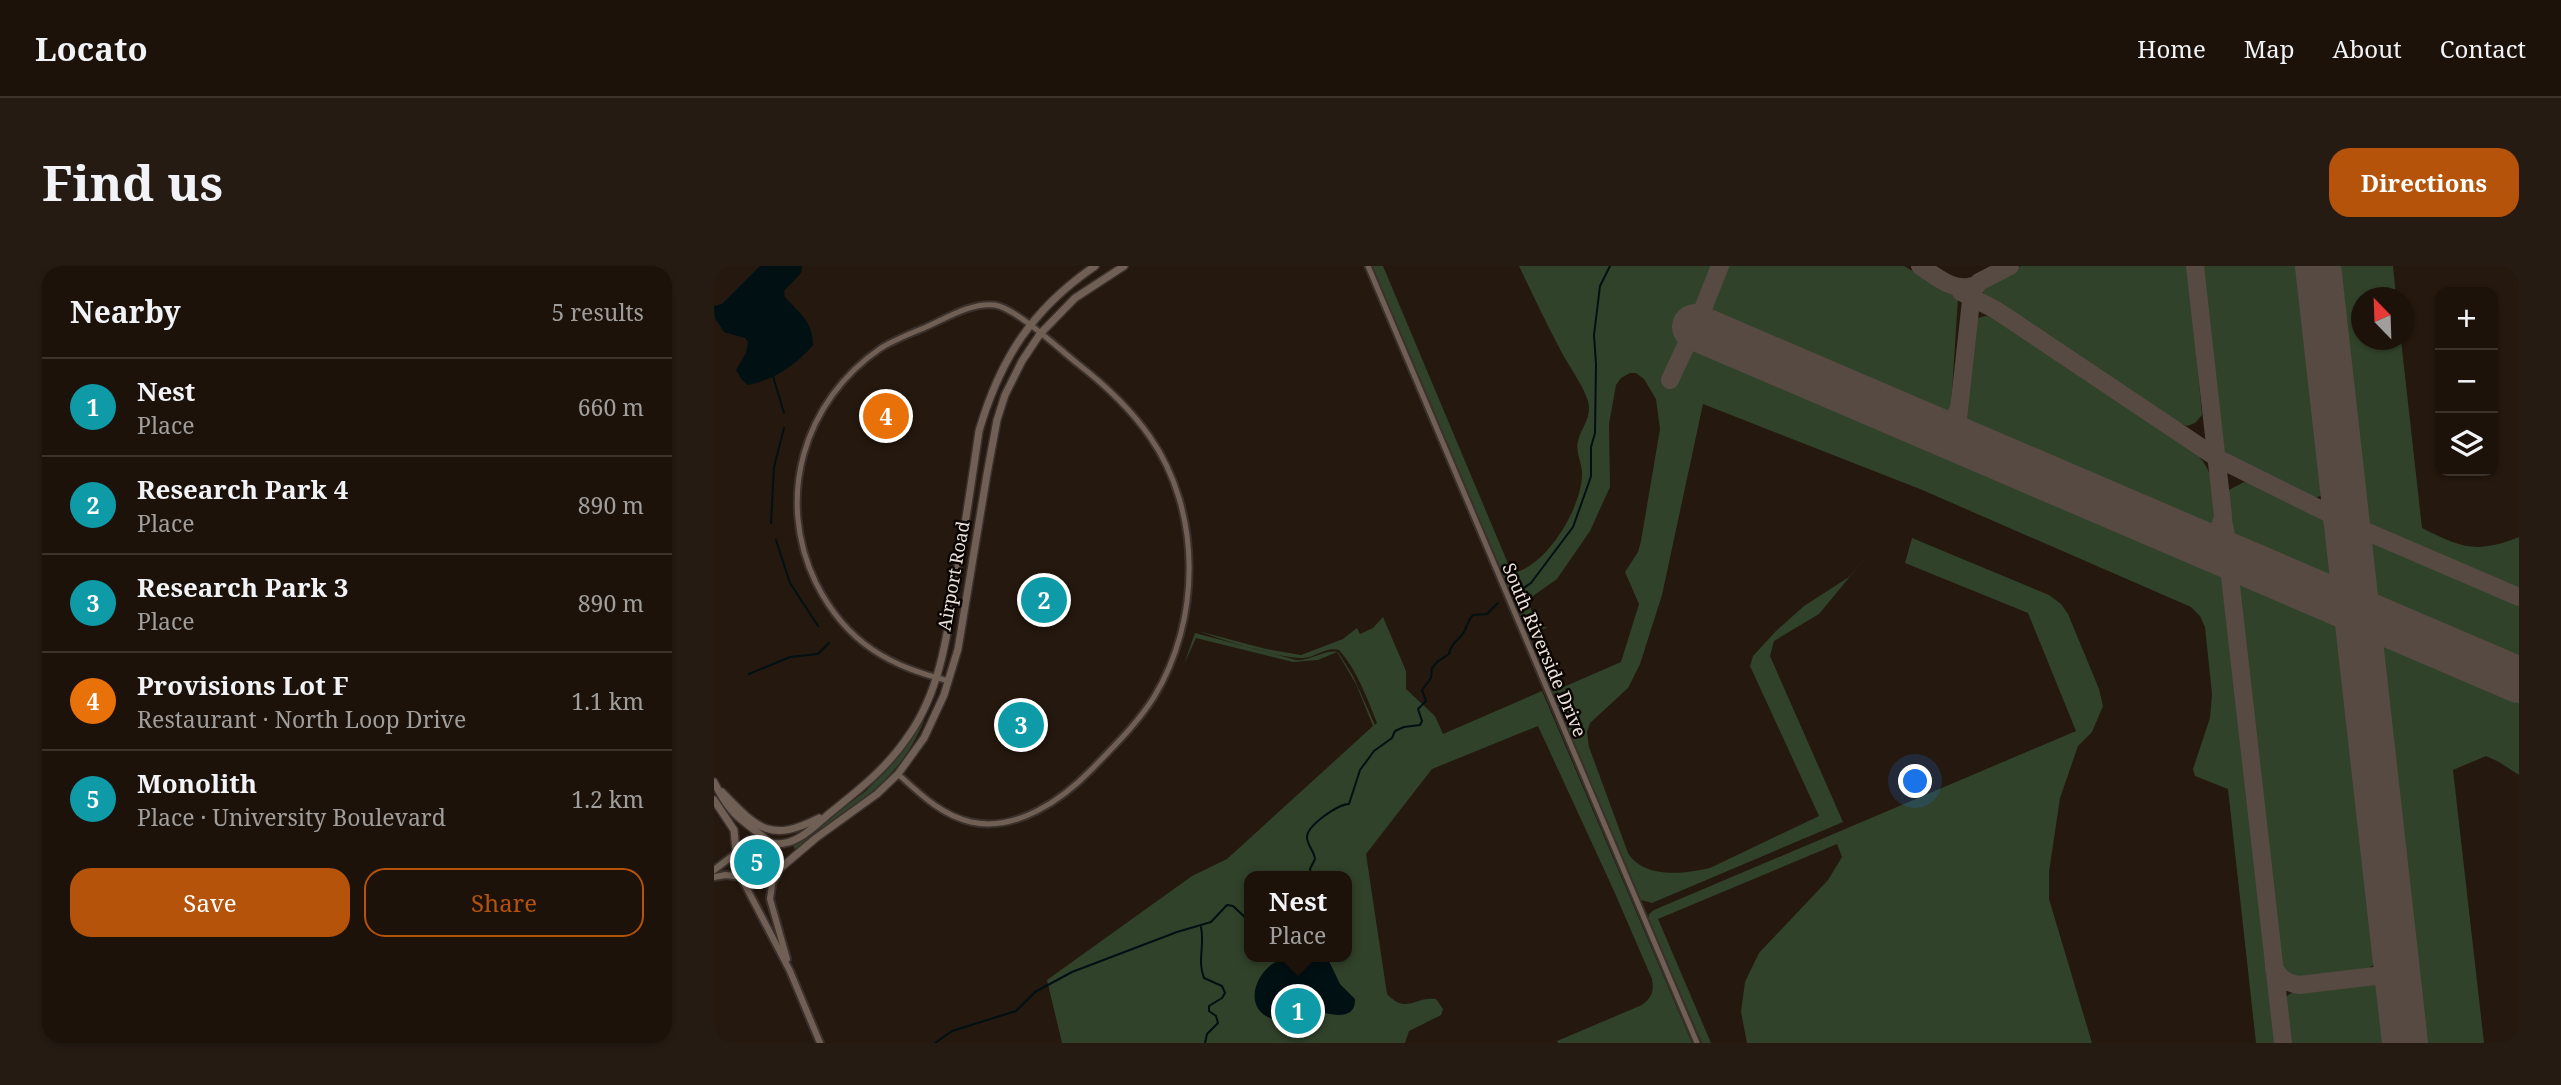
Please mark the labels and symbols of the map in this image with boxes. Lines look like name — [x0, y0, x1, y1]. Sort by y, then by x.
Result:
north arrow — [2351, 287, 2414, 350]
pin: 4 — [863, 390, 909, 442]
street label: Airport Road — [932, 519, 974, 633]
street label: South Riverside Drive — [1497, 559, 1592, 740]
pin: 2 — [1021, 574, 1067, 626]
pin: 3 — [998, 699, 1044, 751]
your location — [1898, 764, 1932, 798]
pin: 5 — [734, 836, 780, 888]
pin: 1 — [1275, 985, 1321, 1037]

